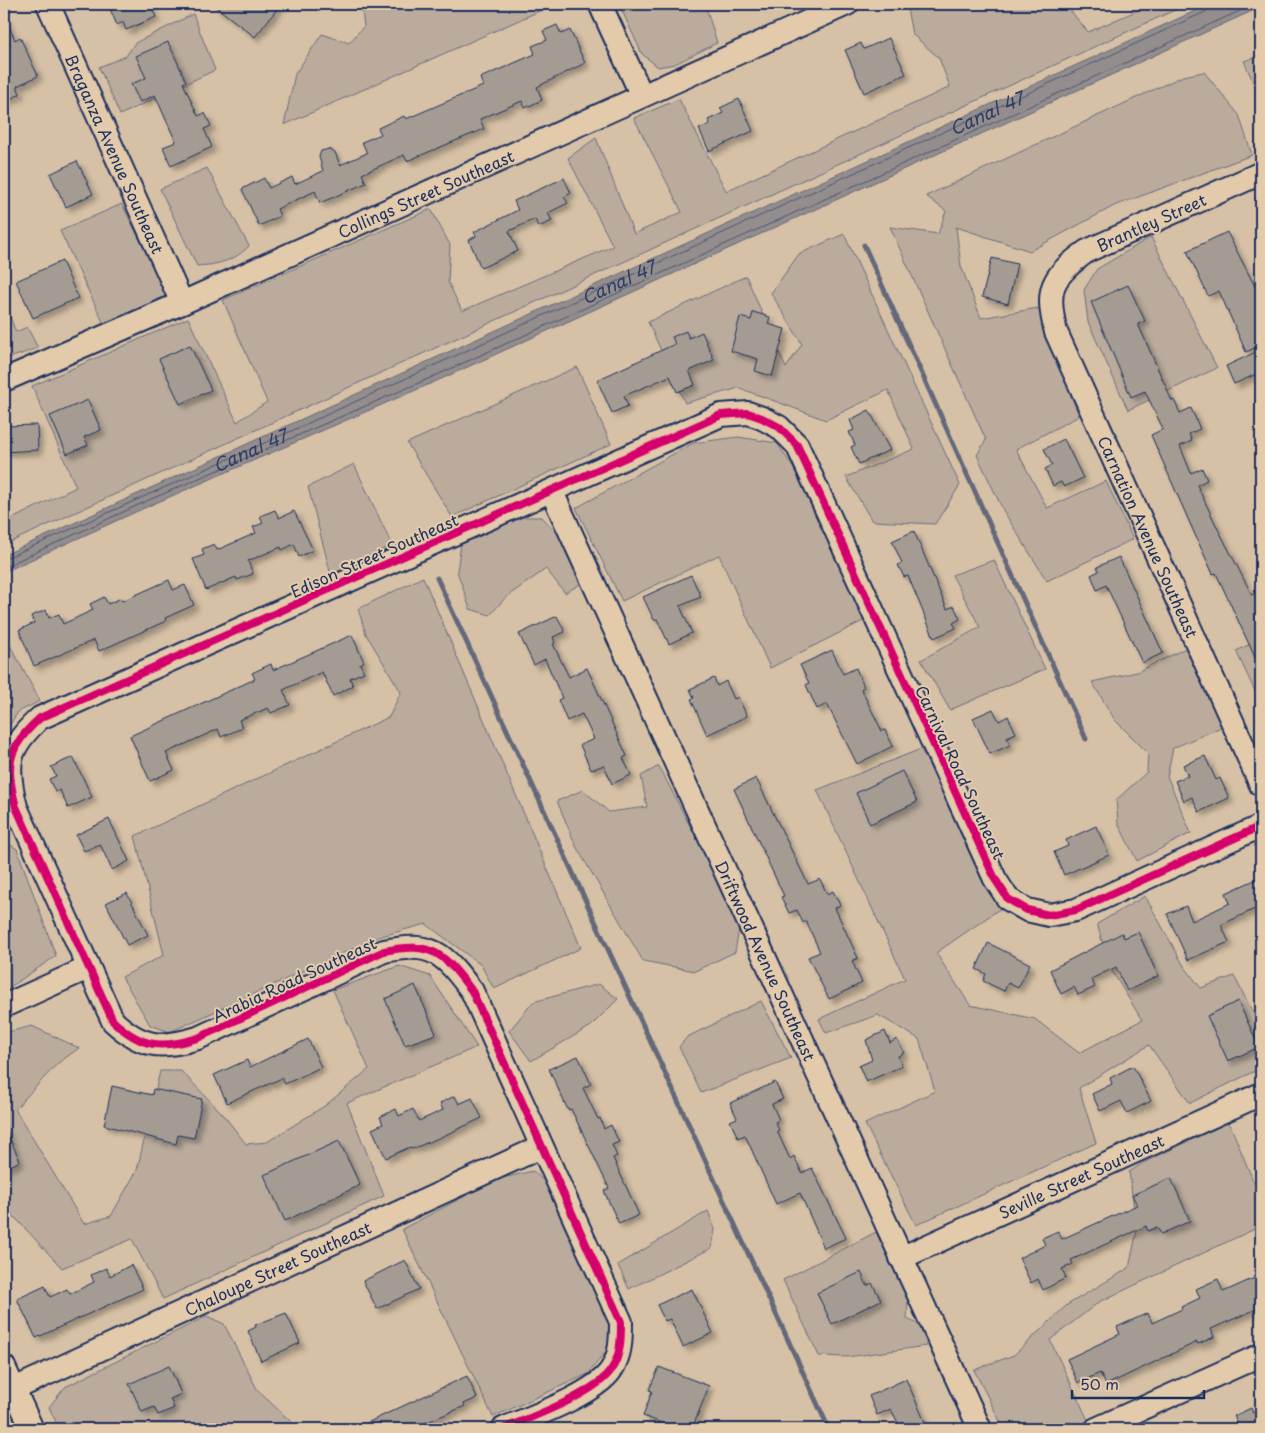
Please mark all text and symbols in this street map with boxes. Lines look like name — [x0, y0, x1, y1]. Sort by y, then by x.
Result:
street label: Braganza Avenue Southeast — [60, 50, 170, 257]
water label: Canal 47 — [945, 82, 1031, 141]
street label: Collings Street Southeast — [334, 143, 518, 244]
street label: Brantley Street — [1092, 187, 1210, 257]
water label: Canal 47 — [576, 251, 663, 310]
water label: Canal 47 — [208, 420, 294, 478]
street label: Carnation Avenue Southeast — [1092, 432, 1205, 641]
street label: Edison Street Southeast — [286, 507, 462, 603]
street label: Carnival Road Southeast — [910, 681, 1012, 863]
street label: Driftwood Avenue Southeast — [710, 856, 822, 1065]
street label: Arabia Road Southeast — [208, 930, 380, 1028]
street label: Seville Street Southeast — [995, 1128, 1168, 1224]
street label: Chaloupe Street Southeast — [180, 1215, 375, 1321]
scale bar — [1072, 1368, 1205, 1400]
text: 50 m — [1080, 1372, 1119, 1395]

